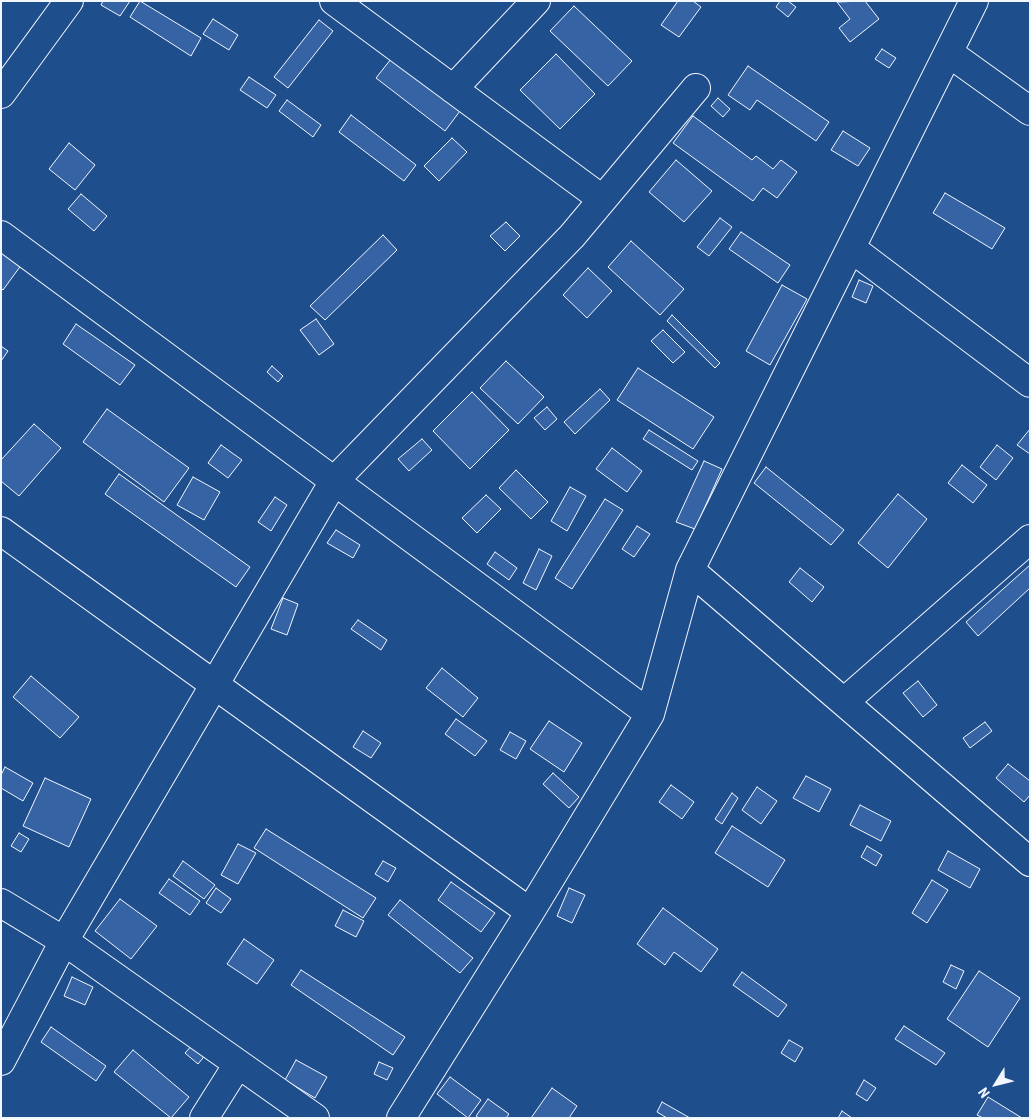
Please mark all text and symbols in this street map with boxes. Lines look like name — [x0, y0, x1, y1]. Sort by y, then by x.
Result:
north arrow — [971, 1059, 1021, 1109]
text: N — [975, 1085, 993, 1101]

